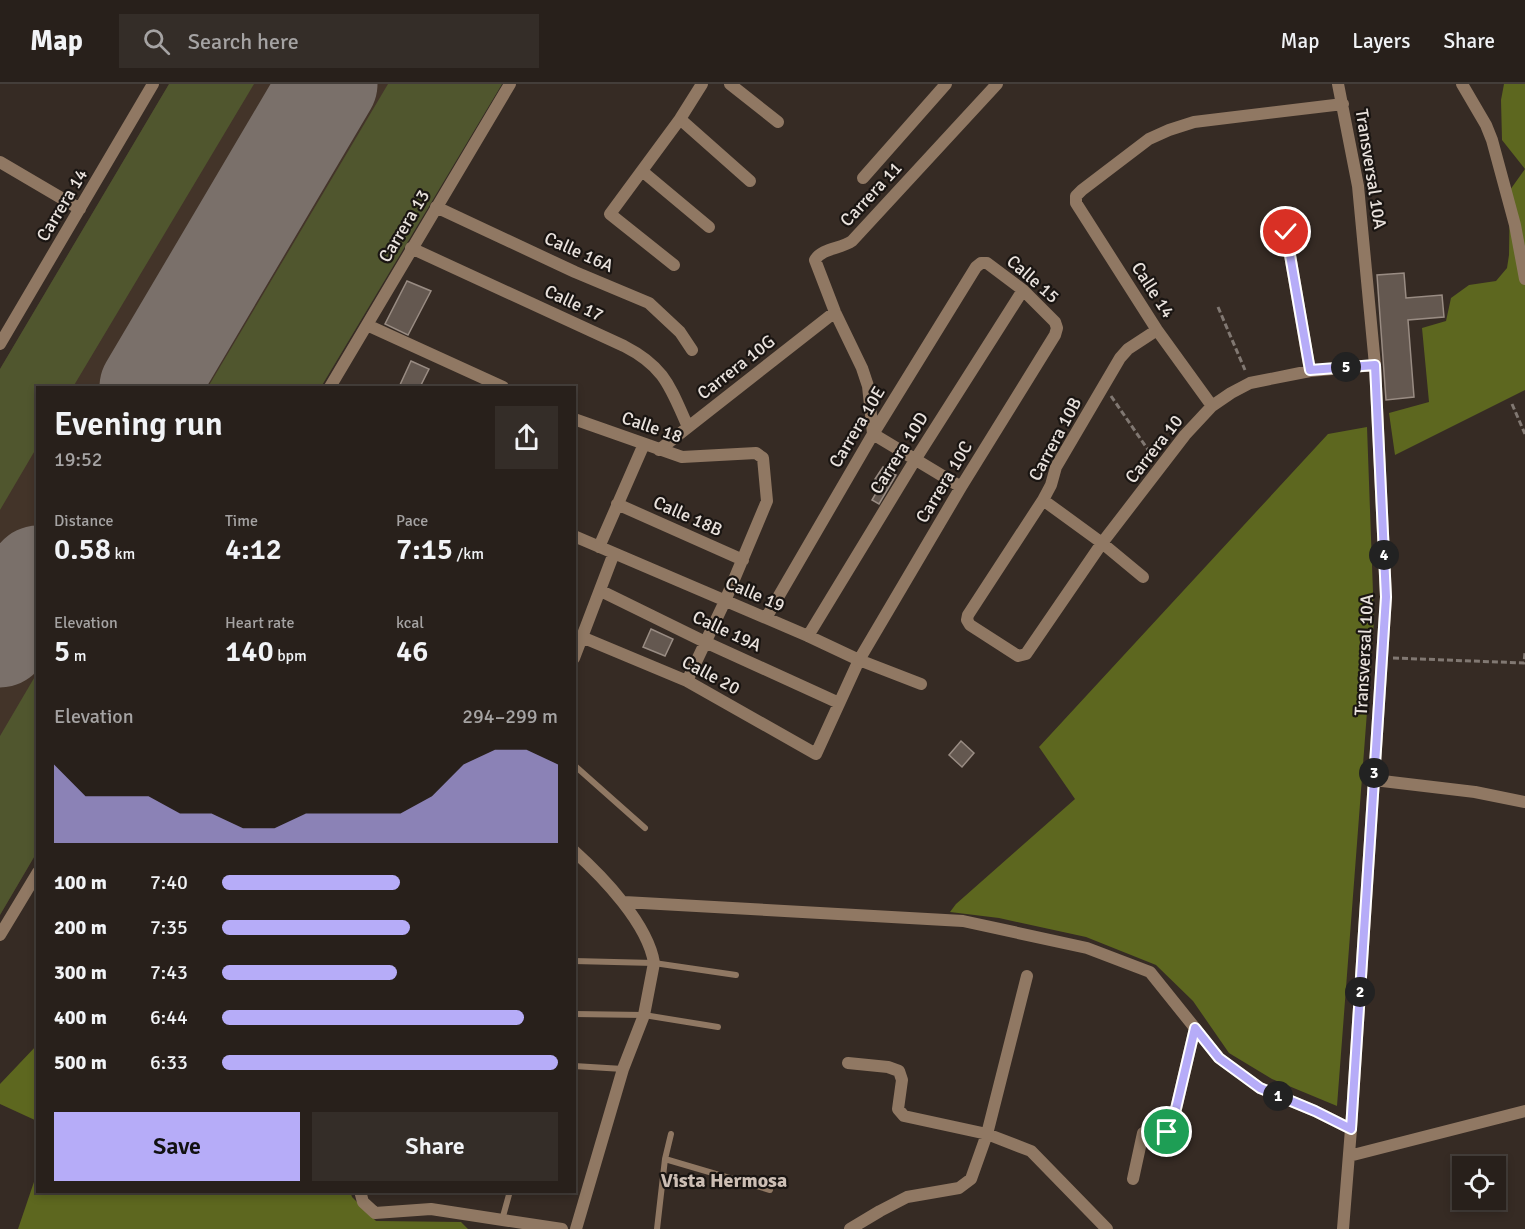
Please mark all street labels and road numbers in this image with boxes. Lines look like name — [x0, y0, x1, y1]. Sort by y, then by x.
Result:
street label: Transversal 10A — [1351, 107, 1391, 231]
street label: Carrera 11 — [835, 157, 907, 231]
street label: Carrera 14 — [32, 164, 92, 245]
street label: Carrera 13 — [374, 186, 434, 266]
street label: Calle 16A — [541, 227, 617, 277]
street label: Calle 15 — [1002, 250, 1064, 308]
street label: Calle 14 — [1127, 258, 1179, 322]
street label: Calle 17 — [541, 280, 607, 326]
street label: Carrera 10G — [693, 330, 779, 404]
street label: Carrera 10E — [824, 382, 890, 472]
street label: Carrera 10B — [1024, 393, 1086, 485]
street label: Calle 18 — [619, 406, 685, 448]
street label: Carrera 10D — [865, 408, 933, 498]
street label: Carrera 10 — [1120, 410, 1188, 488]
street label: Carrera 10C — [911, 437, 977, 527]
street label: Calle 18B — [650, 491, 726, 541]
street label: Calle 19 — [722, 572, 788, 616]
street label: Transversal 10A — [1350, 594, 1378, 716]
street label: Calle 19A — [689, 606, 765, 656]
street label: Calle 20 — [678, 651, 744, 699]

